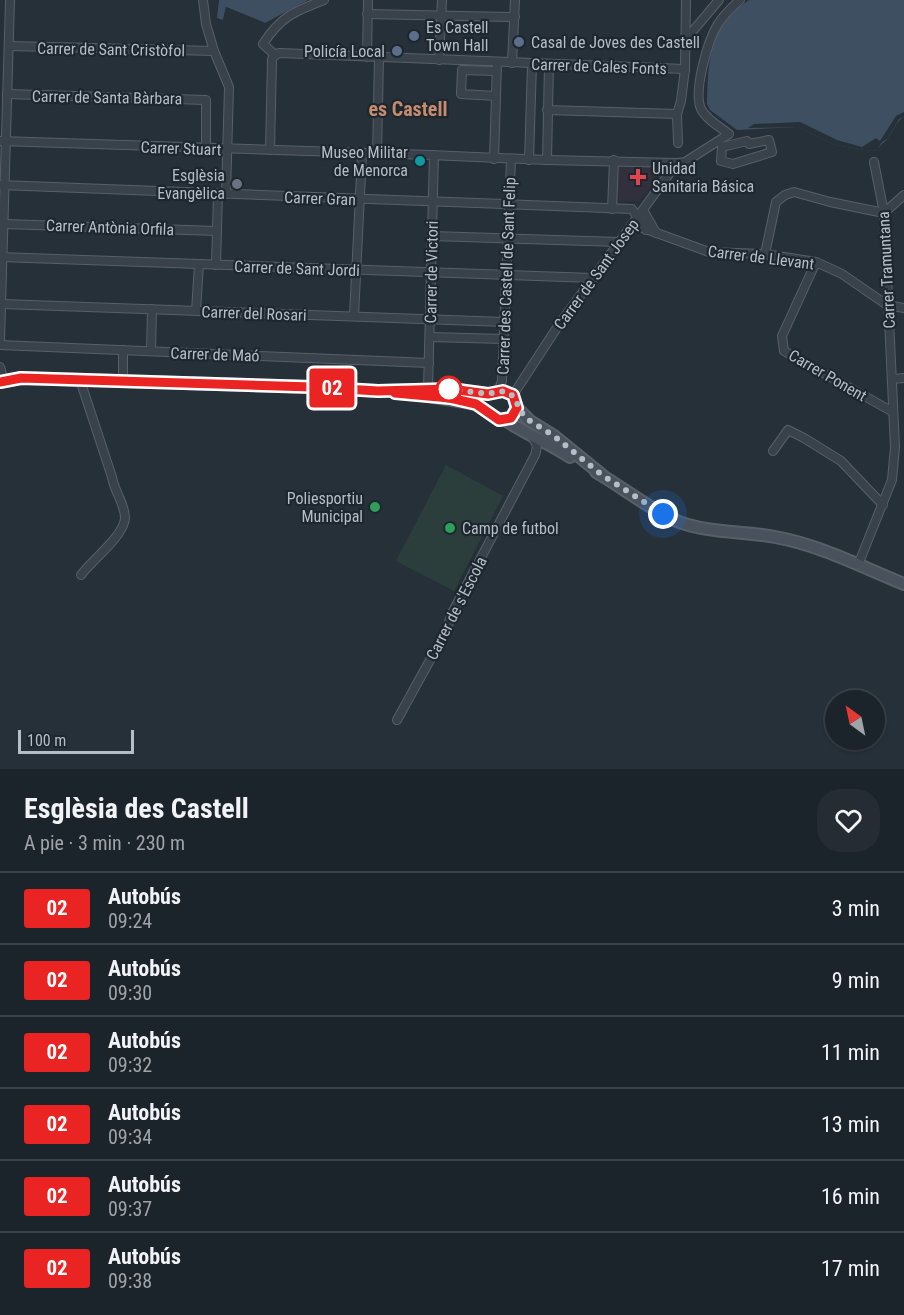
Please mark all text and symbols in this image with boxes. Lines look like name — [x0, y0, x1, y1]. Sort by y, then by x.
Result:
place label: Es Castell Town Hall — [426, 18, 489, 55]
marker: Es Castell Town Hall — [407, 29, 421, 43]
place label: Casal de Joves des Castell — [531, 33, 700, 52]
marker: Casal de Joves des Castell — [512, 35, 526, 49]
street label: Carrer de Sant Cristòfol — [37, 39, 185, 60]
place label: Policía Local — [304, 42, 385, 61]
marker: Policía Local — [390, 44, 404, 58]
street label: Carrer de Cales Fonts — [531, 55, 667, 78]
street label: Carrer de Santa Bàrbara — [32, 87, 182, 108]
district label: es Castell — [369, 97, 447, 121]
street label: Carrer Stuart — [140, 138, 222, 159]
place label: Museo Militar de Menorca — [321, 143, 408, 180]
marker: Museo Militar de Menorca — [413, 154, 427, 168]
place label: Unidad Sanitaria Básica — [652, 159, 754, 196]
place label: Esglèsia Evangèlica — [157, 166, 225, 203]
marker: Unidad Sanitaria Básica — [629, 168, 647, 186]
marker: Esglèsia Evangèlica — [230, 177, 244, 191]
street label: Carrer des Castell de Sant Felip — [494, 177, 519, 375]
street label: Carrer Gran — [284, 188, 356, 209]
street label: Carrer Tramuntana — [874, 211, 899, 329]
street label: Carrer de Sant Josep — [550, 215, 643, 333]
street label: Carrer Antònia Orfila — [45, 216, 174, 239]
street label: Carrer de Victori — [421, 221, 442, 324]
street label: Carrer de Llevant — [707, 242, 815, 273]
street label: Carrer de Sant Jordi — [234, 257, 360, 280]
street label: Carrer del Rosari — [201, 302, 307, 325]
street label: Carrer de Maó — [170, 343, 260, 366]
street label: Carrer Ponent — [785, 345, 870, 406]
line badge: 02 — [305, 368, 359, 408]
text: 02 — [321, 376, 343, 400]
unlabelled marker — [436, 376, 462, 402]
place label: Poliesportiu Municipal — [287, 489, 363, 526]
your location — [648, 499, 678, 529]
marker: Poliesportiu Municipal — [368, 500, 382, 514]
place label: Camp de futbol — [462, 519, 559, 538]
marker: Camp de futbol — [443, 521, 457, 535]
street label: Carrer de s'Escola — [422, 553, 491, 663]
north arrow — [825, 690, 885, 750]
map controls — [825, 690, 885, 750]
scale bar — [18, 727, 134, 754]
text: 100 m — [27, 731, 66, 750]
button: heart — [817, 789, 880, 852]
text: Esglèsia des Castell — [24, 792, 249, 825]
text: A pie · 3 min · 230 m — [24, 831, 185, 855]
text: Autobús — [108, 884, 181, 909]
text: 02 — [46, 896, 68, 920]
text: 3 min — [832, 896, 880, 921]
text: 09:24 — [108, 909, 152, 933]
text: Autobús — [108, 956, 181, 981]
text: 02 — [46, 968, 68, 992]
text: 9 min — [832, 968, 880, 993]
text: 09:30 — [108, 981, 152, 1005]
text: Autobús — [108, 1028, 181, 1053]
text: 02 — [46, 1040, 68, 1064]
text: 11 min — [821, 1040, 880, 1065]
text: 09:32 — [108, 1053, 152, 1077]
text: Autobús — [108, 1100, 181, 1125]
text: 02 — [46, 1112, 68, 1136]
text: 13 min — [821, 1112, 880, 1137]
text: 09:34 — [108, 1125, 152, 1149]
text: Autobús — [108, 1172, 181, 1197]
text: 02 — [46, 1184, 68, 1208]
text: 16 min — [821, 1184, 880, 1209]
text: 09:37 — [108, 1197, 152, 1221]
text: Autobús — [108, 1244, 181, 1269]
text: 02 — [46, 1256, 68, 1280]
text: 17 min — [821, 1256, 880, 1281]
text: 09:38 — [108, 1269, 152, 1293]

